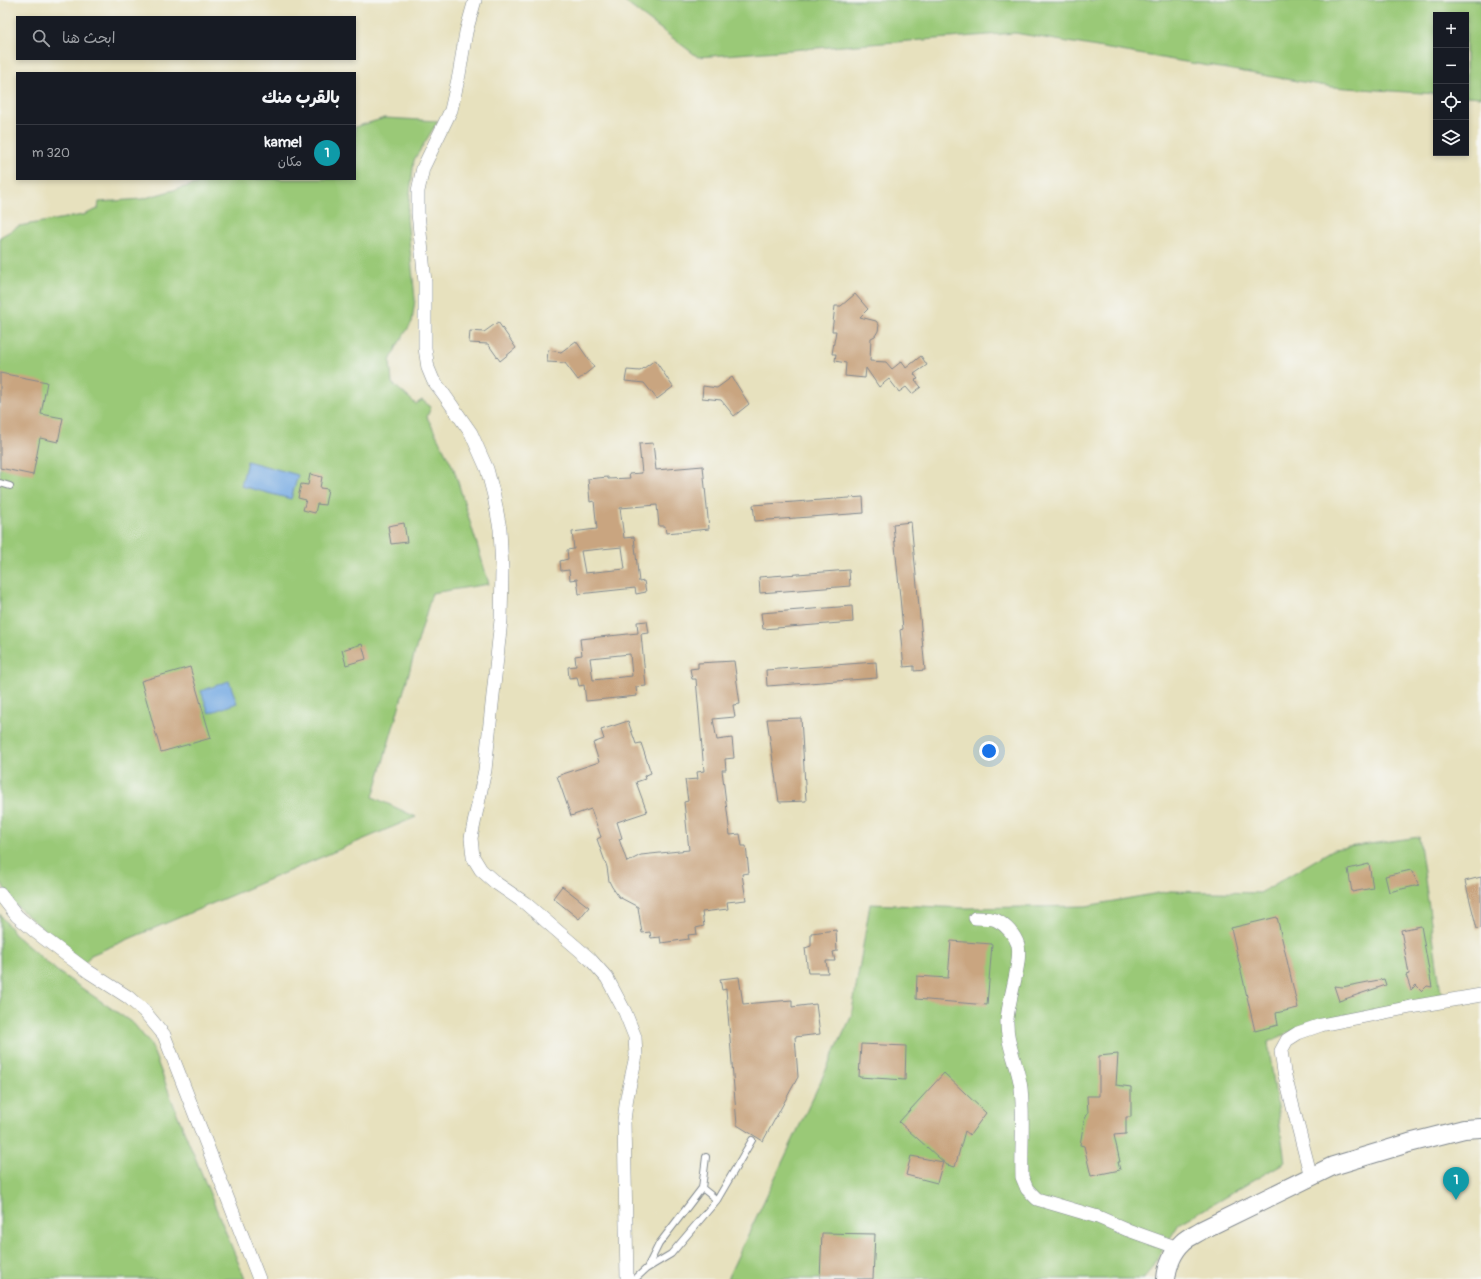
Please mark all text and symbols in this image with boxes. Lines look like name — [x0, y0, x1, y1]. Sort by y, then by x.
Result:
map controls — [1433, 12, 1469, 156]
button: + — [1433, 12, 1469, 48]
search box — [16, 16, 356, 60]
icon: search — [30, 27, 52, 49]
text: ابحث هنا — [62, 29, 115, 48]
button: − — [1433, 48, 1469, 84]
button: locate — [1433, 84, 1469, 120]
text: بالقرب منك — [262, 87, 340, 108]
button: layers — [1433, 120, 1469, 156]
text: kamel — [264, 133, 302, 152]
text: 320 m — [32, 145, 70, 161]
text: 1 — [324, 145, 330, 161]
text: مكان — [278, 154, 302, 170]
your location — [979, 741, 999, 761]
pin: 1 — [1443, 1167, 1469, 1200]

